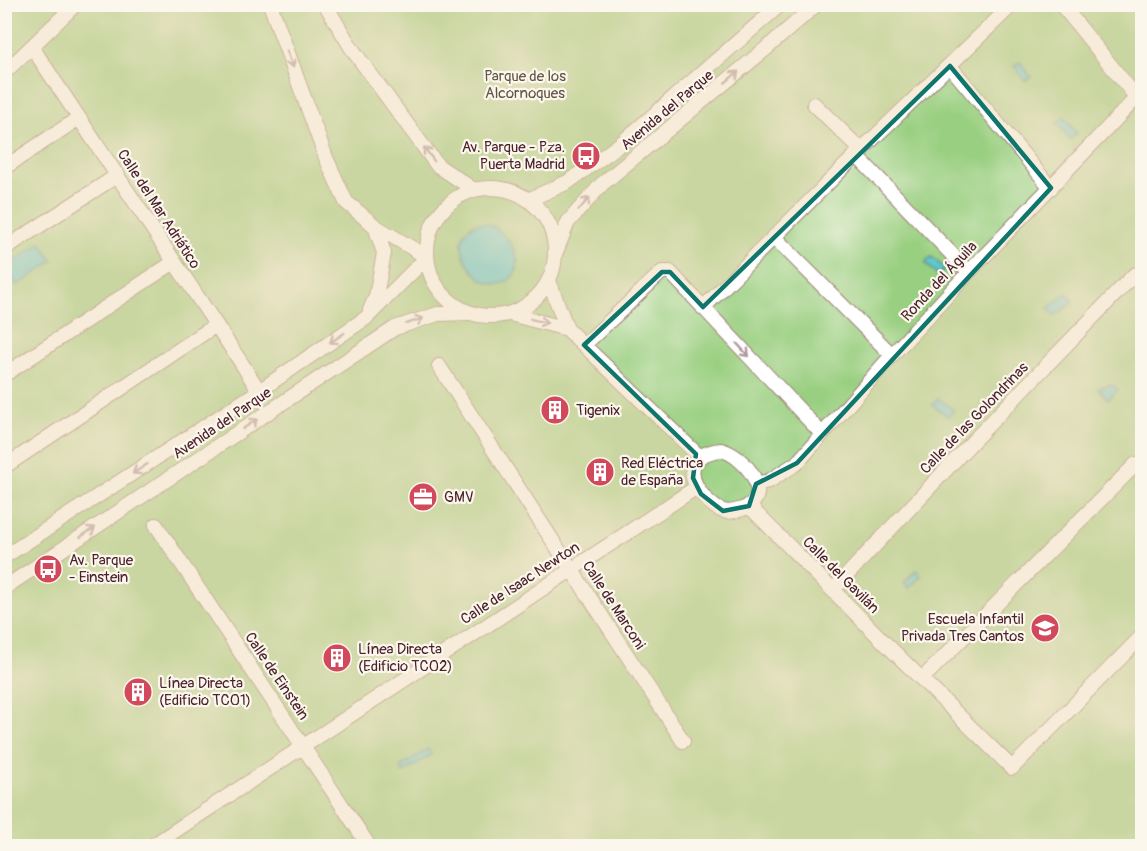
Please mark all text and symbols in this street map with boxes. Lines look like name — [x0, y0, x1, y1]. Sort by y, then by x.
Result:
one-way arrow — [285, 50, 296, 68]
street label: Avenida del Parque — [617, 66, 718, 155]
park label: Parque de los Alcornoques — [484, 67, 566, 103]
one-way arrow — [724, 71, 740, 84]
place label: Av. Parque - Pza. Puerta Madrid — [462, 138, 565, 174]
bus stop icon: Av. Parque - Pza. Puerta Madrid — [570, 140, 602, 172]
street label: Calle del Mar Adriático — [113, 146, 204, 273]
one-way arrow — [423, 147, 435, 163]
one-way arrow — [577, 197, 591, 212]
street label: Ronda del Águila — [897, 237, 981, 325]
one-way arrow — [405, 315, 424, 326]
one-way arrow — [529, 316, 548, 328]
one-way arrow — [329, 332, 346, 344]
one-way arrow — [736, 343, 750, 358]
street label: Calle de las Golondrinas — [916, 358, 1033, 478]
street label: Avenida del Parque — [169, 383, 276, 463]
building icon: Tigenix — [539, 394, 571, 426]
place label: Tigenix — [576, 401, 620, 420]
one-way arrow — [241, 417, 258, 429]
place label: Red Eléctrica de España — [621, 454, 703, 490]
building icon: Red Eléctrica de España — [584, 456, 616, 488]
one-way arrow — [132, 463, 148, 475]
office icon: GMV — [407, 481, 439, 513]
place label: GMV — [444, 488, 474, 507]
one-way arrow — [79, 526, 96, 538]
street label: Calle del Gavilán — [798, 533, 883, 618]
street label: Calle de Isaac Newton — [457, 538, 583, 629]
place label: Av. Parque - Einstein — [69, 551, 134, 587]
bus stop icon: Av. Parque - Einstein — [32, 553, 64, 585]
street label: Calle de Marconi — [578, 557, 649, 653]
place label: Escuela Infantil Privada Tres Cantos — [901, 610, 1024, 646]
school or university icon: Escuela Infantil Privada Tres Cantos — [1029, 612, 1061, 644]
street label: Calle de Einstein — [240, 629, 313, 724]
place label: Línea Directa (Edificio TC02) — [358, 640, 452, 676]
building icon: Línea Directa (Edificio TC02) — [321, 642, 353, 674]
place label: Línea Directa (Edificio TC01) — [159, 674, 251, 710]
building icon: Línea Directa (Edificio TC01) — [122, 676, 154, 708]

